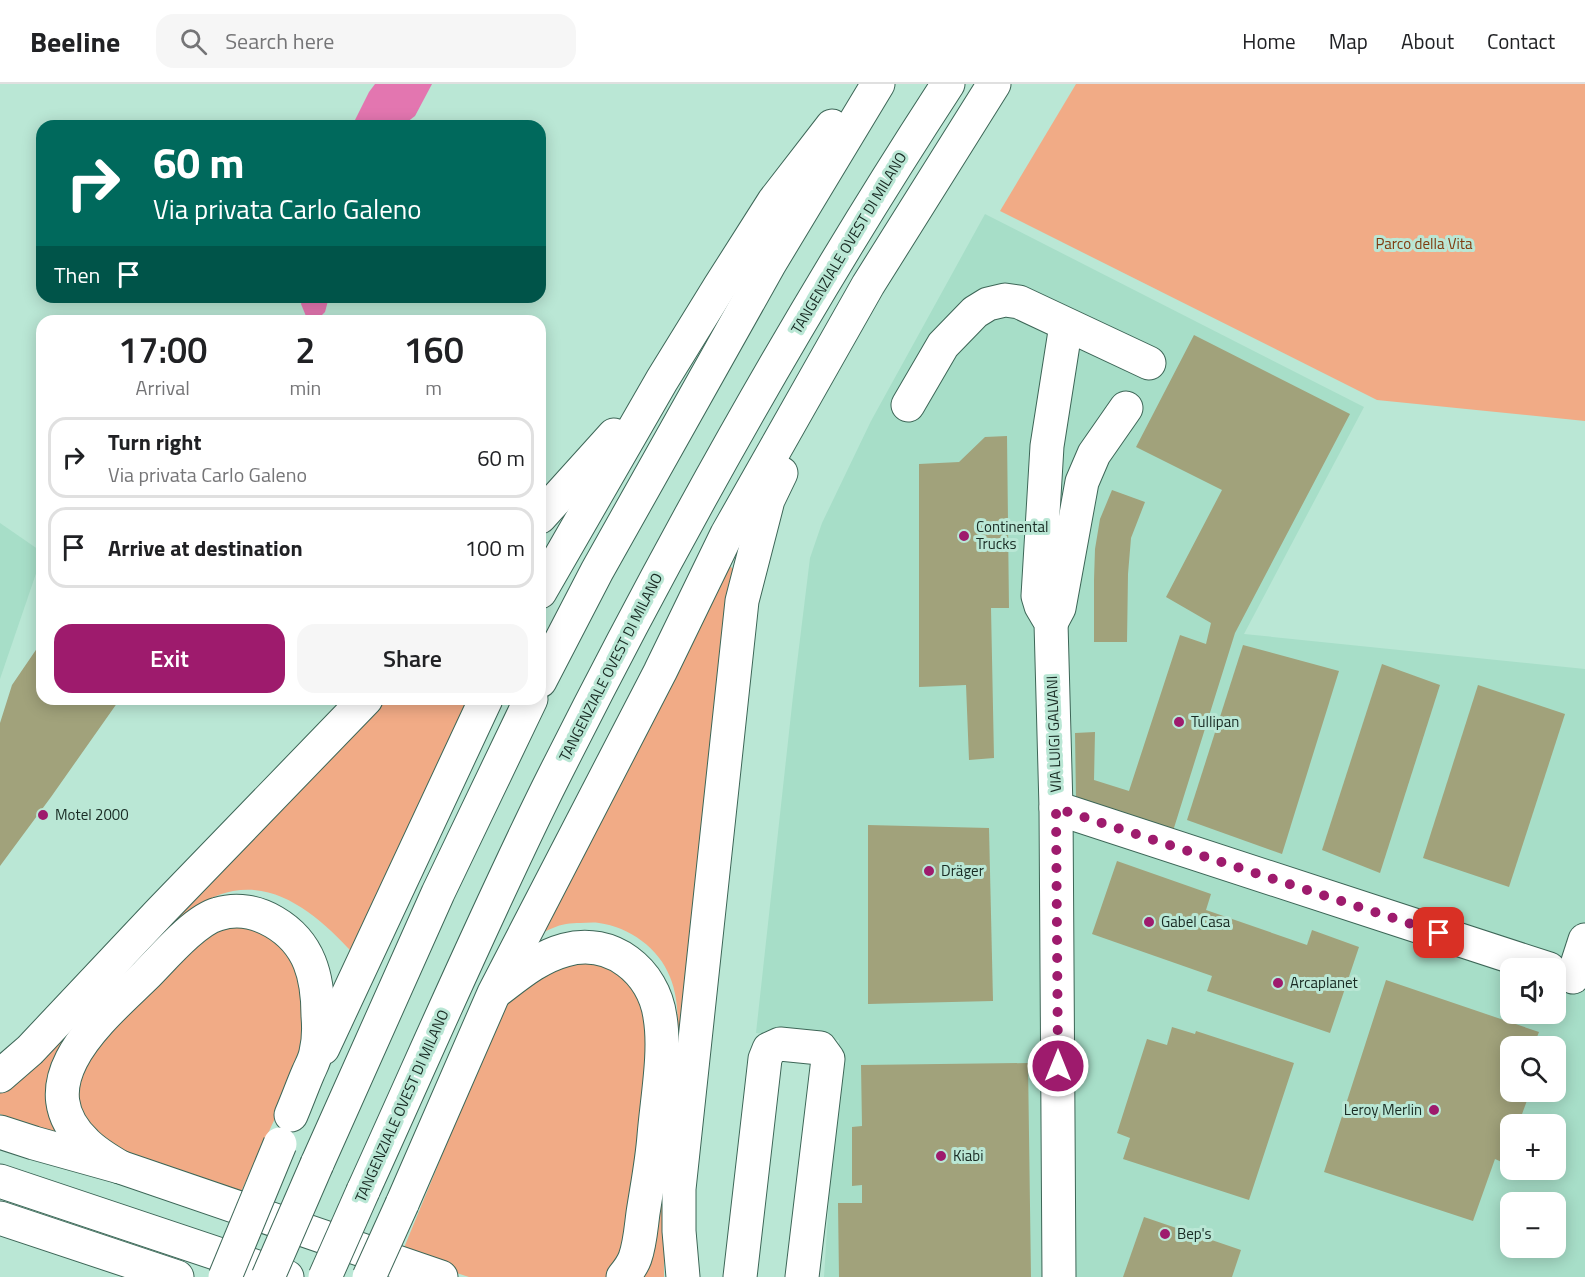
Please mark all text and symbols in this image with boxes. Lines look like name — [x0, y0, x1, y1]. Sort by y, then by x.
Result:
search box — [156, 14, 576, 68]
text: Beeline — [30, 20, 120, 63]
text: Search here — [225, 24, 334, 58]
icon: search — [177, 25, 210, 58]
text: Home — [1242, 25, 1296, 57]
text: Map — [1329, 25, 1368, 57]
text: About — [1401, 25, 1454, 57]
text: Contact — [1487, 25, 1555, 57]
text: 60 m — [153, 130, 245, 194]
icon: right — [54, 144, 132, 222]
street label: TANGENZIALE OVEST DI MILANO — [785, 147, 912, 338]
text: Via privata Carlo Galeno — [153, 188, 422, 229]
park label: Parco della Vita — [1375, 232, 1473, 255]
text: Then — [54, 258, 100, 292]
icon: arrive — [112, 258, 145, 291]
text: 17:00 — [118, 322, 207, 377]
text: 2 — [295, 322, 315, 377]
text: 160 — [403, 322, 464, 377]
text: Arrival — [136, 372, 190, 403]
text: min — [289, 372, 321, 403]
text: m — [425, 372, 442, 403]
text: Turn right — [108, 425, 202, 459]
icon: right — [57, 441, 90, 474]
text: 60 m — [477, 441, 525, 475]
text: Via privata Carlo Galeno — [108, 459, 307, 490]
place label: Continental Trucks — [976, 515, 1048, 555]
marker: Continental Trucks — [957, 529, 971, 543]
icon: arrive — [57, 531, 90, 564]
text: Arrive at destination — [108, 531, 303, 565]
text: 100 m — [465, 531, 525, 565]
street label: TANGENZIALE OVEST DI MILANO — [553, 569, 668, 765]
button: Exit — [54, 624, 285, 693]
button: Share — [297, 624, 528, 693]
street label: VIA LUIGI GALVANI — [1040, 675, 1067, 793]
place label: Tullipan — [1191, 710, 1239, 733]
marker: Tullipan — [1172, 715, 1186, 729]
place label: Motel 2000 — [55, 803, 129, 826]
marker: Motel 2000 — [36, 808, 50, 822]
place label: Dräger — [941, 859, 984, 882]
marker: Dräger — [922, 864, 936, 878]
pin — [1413, 907, 1464, 958]
place label: Gabel Casa — [1161, 910, 1231, 933]
marker: Gabel Casa — [1142, 915, 1156, 929]
icon: arrive — [1422, 916, 1455, 949]
map controls — [1500, 958, 1566, 1258]
button: sound — [1500, 958, 1566, 1024]
place label: Arcaplanet — [1290, 971, 1359, 994]
marker: Arcaplanet — [1271, 976, 1285, 990]
street label: TANGENZIALE OVEST DI MILANO — [349, 1006, 454, 1206]
position arrow — [1026, 1034, 1090, 1098]
button: search — [1500, 1036, 1566, 1102]
place label: Leroy Merlin — [1344, 1098, 1422, 1121]
marker: Leroy Merlin — [1427, 1103, 1441, 1117]
button: + — [1500, 1114, 1566, 1180]
place label: Kiabi — [953, 1144, 984, 1167]
marker: Kiabi — [934, 1149, 948, 1163]
button: − — [1500, 1192, 1566, 1258]
place label: Bep's — [1177, 1222, 1212, 1245]
marker: Bep's — [1158, 1227, 1172, 1241]

